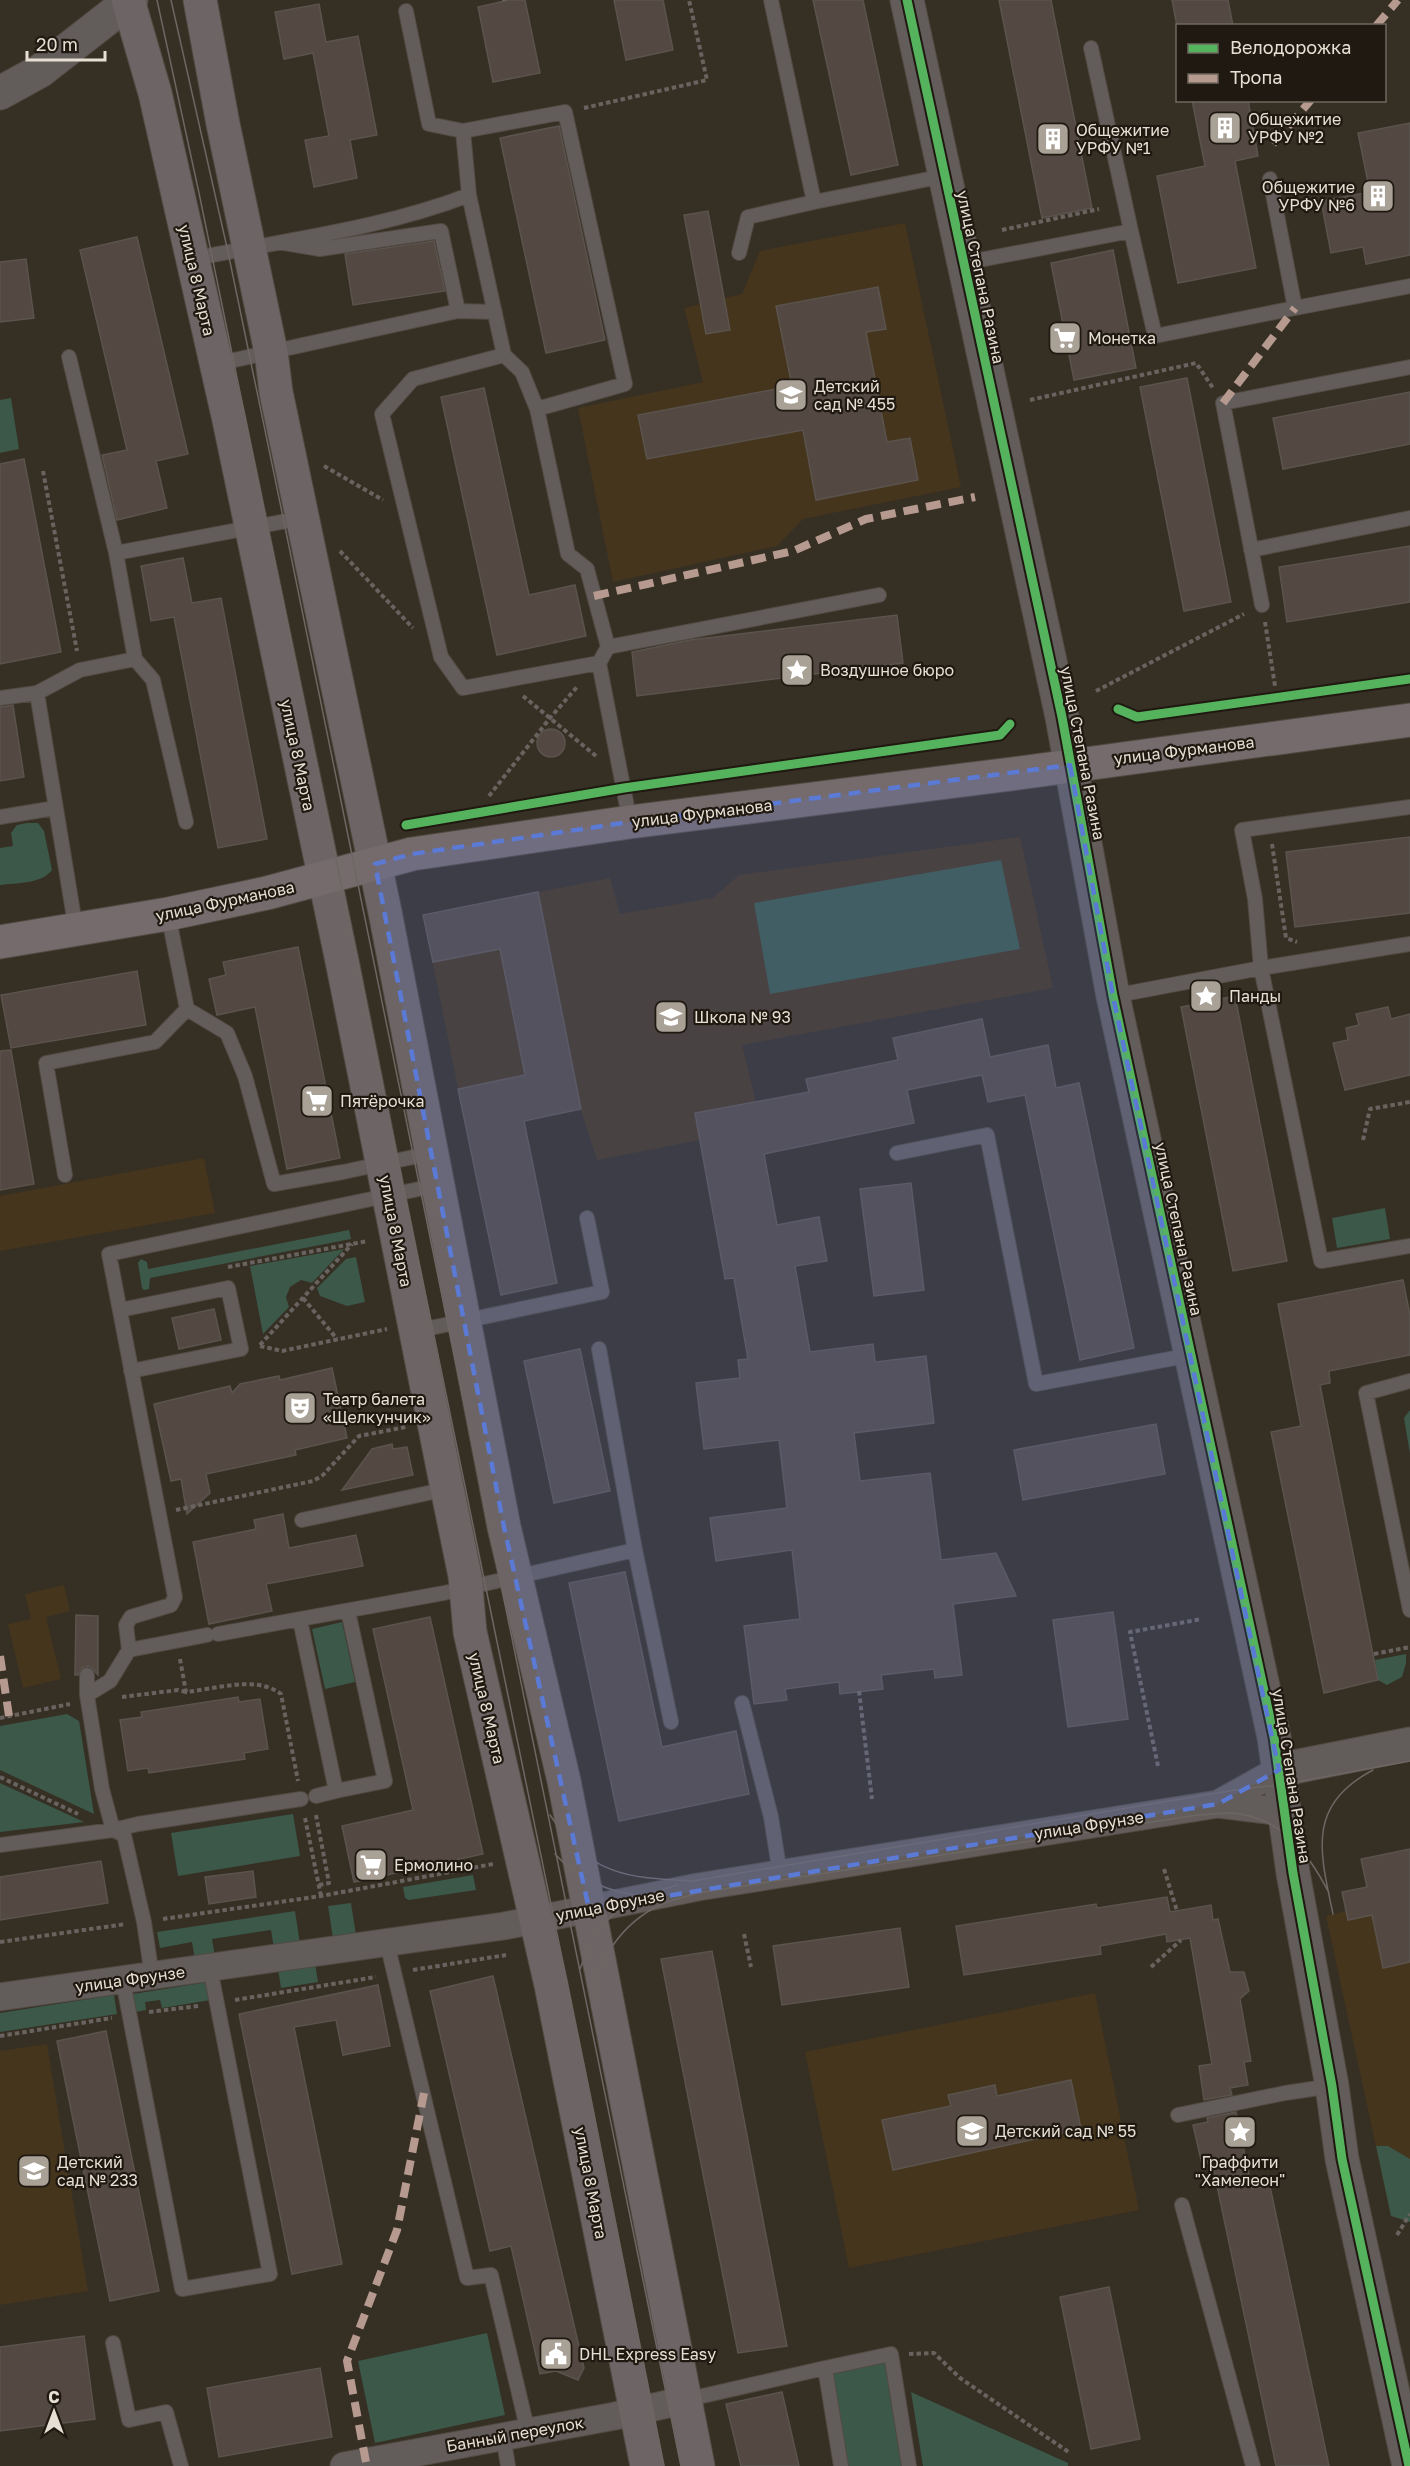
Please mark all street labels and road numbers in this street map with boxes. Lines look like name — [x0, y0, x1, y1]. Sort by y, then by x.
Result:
street label: улица Степана Разина — [953, 189, 1009, 365]
street label: улица 8 Марта — [174, 222, 220, 338]
street label: улица Степана Разина — [1056, 664, 1110, 842]
street label: улица 8 Марта — [276, 697, 320, 813]
street label: улица Фурманова — [1113, 731, 1255, 769]
street label: улица Фурманова — [631, 794, 773, 832]
street label: улица Фурманова — [154, 877, 296, 925]
street label: улица Степана Разина — [1151, 1141, 1207, 1317]
street label: улица 8 Марта — [375, 1173, 417, 1289]
street label: улица 8 Марта — [464, 1650, 510, 1766]
street label: улица Степана Разина — [1268, 1687, 1316, 1865]
street label: улица Фрунзе — [1033, 1806, 1145, 1844]
street label: улица Фрунзе — [554, 1885, 666, 1925]
street label: улица Фрунзе — [74, 1961, 186, 1997]
street label: улица 8 Марта — [570, 2125, 612, 2241]
street label: Банный переулок — [445, 2412, 585, 2456]

